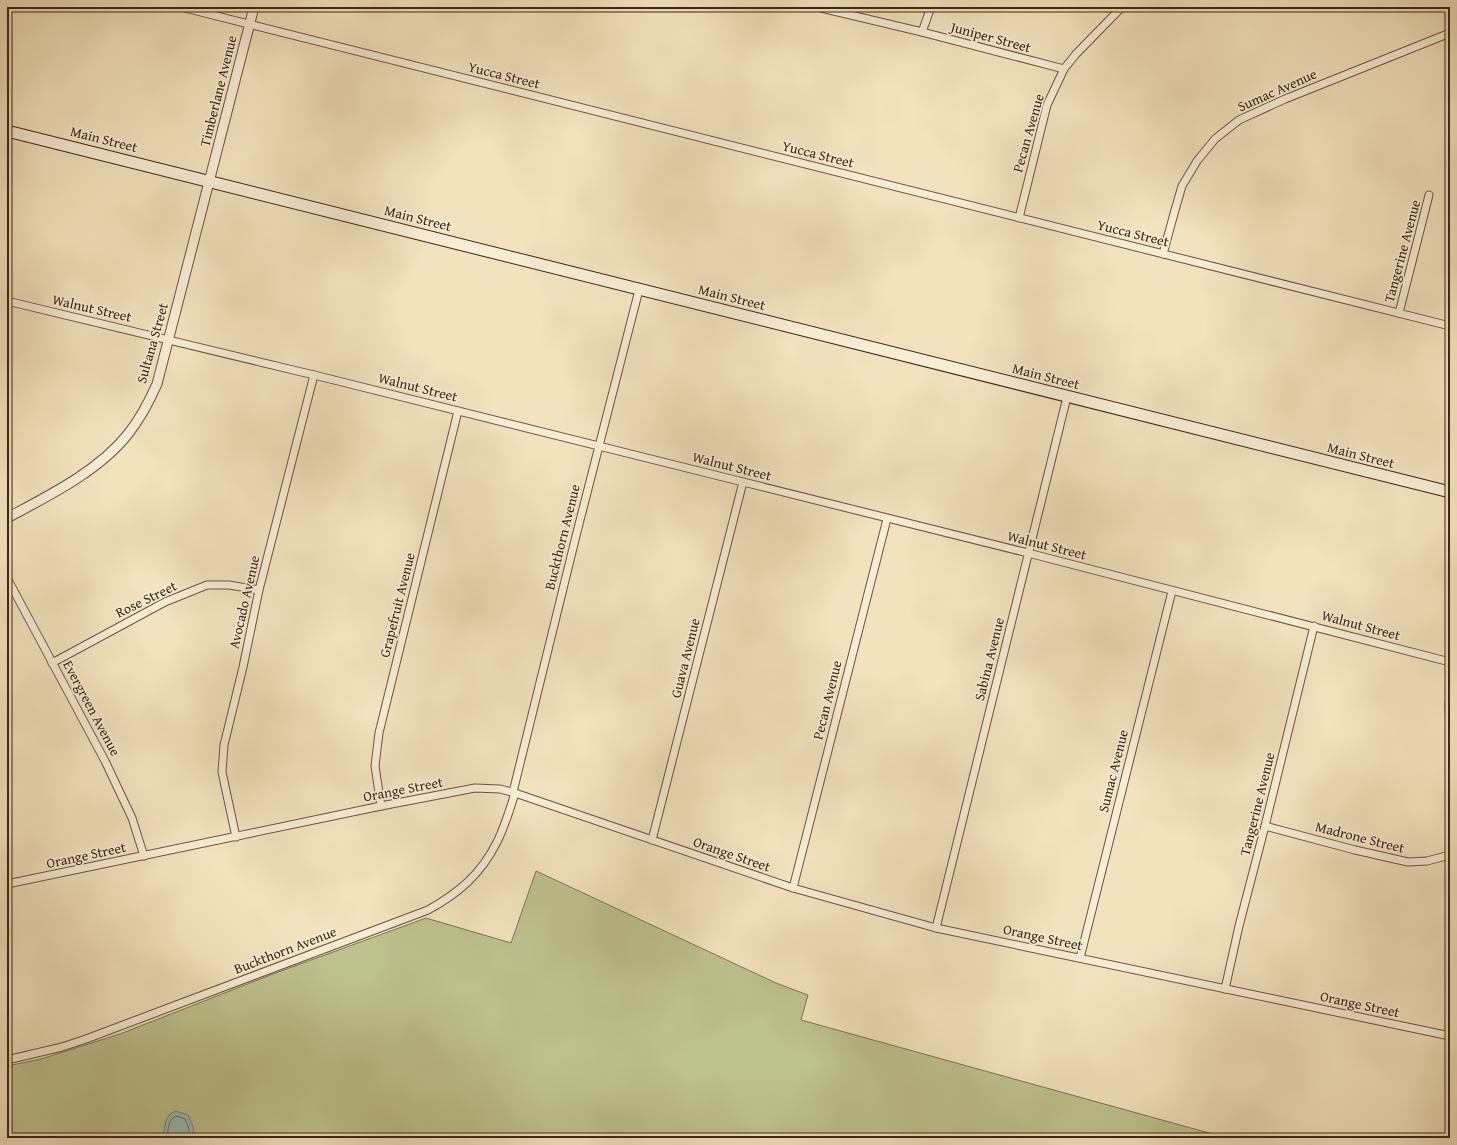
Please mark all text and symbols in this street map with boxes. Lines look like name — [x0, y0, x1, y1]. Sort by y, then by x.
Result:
street label: Juniper Street — [947, 16, 1033, 57]
street label: Timberlane Avenue — [195, 33, 242, 149]
street label: Yucca Street — [466, 56, 542, 94]
street label: Sumac Avenue — [1234, 63, 1320, 116]
street label: Pecan Avenue — [1007, 91, 1049, 175]
street label: Main Street — [68, 121, 140, 157]
street label: Yucca Street — [780, 135, 856, 173]
street label: Tangerine Avenue — [1379, 197, 1425, 305]
street label: Main Street — [382, 200, 454, 236]
street label: Yucca Street — [1095, 214, 1171, 252]
street label: Main Street — [696, 279, 768, 315]
street label: Walnut Street — [50, 289, 134, 327]
street label: Sultana Street — [131, 300, 173, 386]
street label: Main Street — [1010, 358, 1082, 394]
street label: Walnut Street — [376, 368, 460, 406]
street label: Main Street — [1325, 437, 1397, 473]
street label: Walnut Street — [690, 447, 774, 485]
street label: Buckthorn Avenue — [539, 482, 585, 592]
street label: Walnut Street — [1005, 526, 1089, 564]
street label: Grapefruit Avenue — [374, 550, 420, 660]
street label: Avocado Avenue — [224, 553, 265, 651]
street label: Rose Street — [112, 576, 180, 622]
street label: Walnut Street — [1319, 605, 1403, 645]
street label: Sabina Avenue — [969, 615, 1009, 703]
street label: Guava Avenue — [665, 616, 705, 700]
street label: Evergreen Avenue — [58, 657, 126, 760]
street label: Pecan Avenue — [808, 658, 847, 742]
street label: Sumac Avenue — [1093, 727, 1133, 815]
street label: Tangerine Avenue — [1235, 750, 1280, 858]
street label: Orange Street — [362, 771, 445, 807]
street label: Madrone Street — [1313, 816, 1407, 858]
street label: Orange Street — [691, 831, 773, 877]
street label: Orange Street — [44, 837, 128, 873]
street label: Orange Street — [1001, 919, 1085, 955]
street label: Buckthorn Avenue — [231, 921, 340, 979]
street label: Orange Street — [1318, 986, 1402, 1022]

